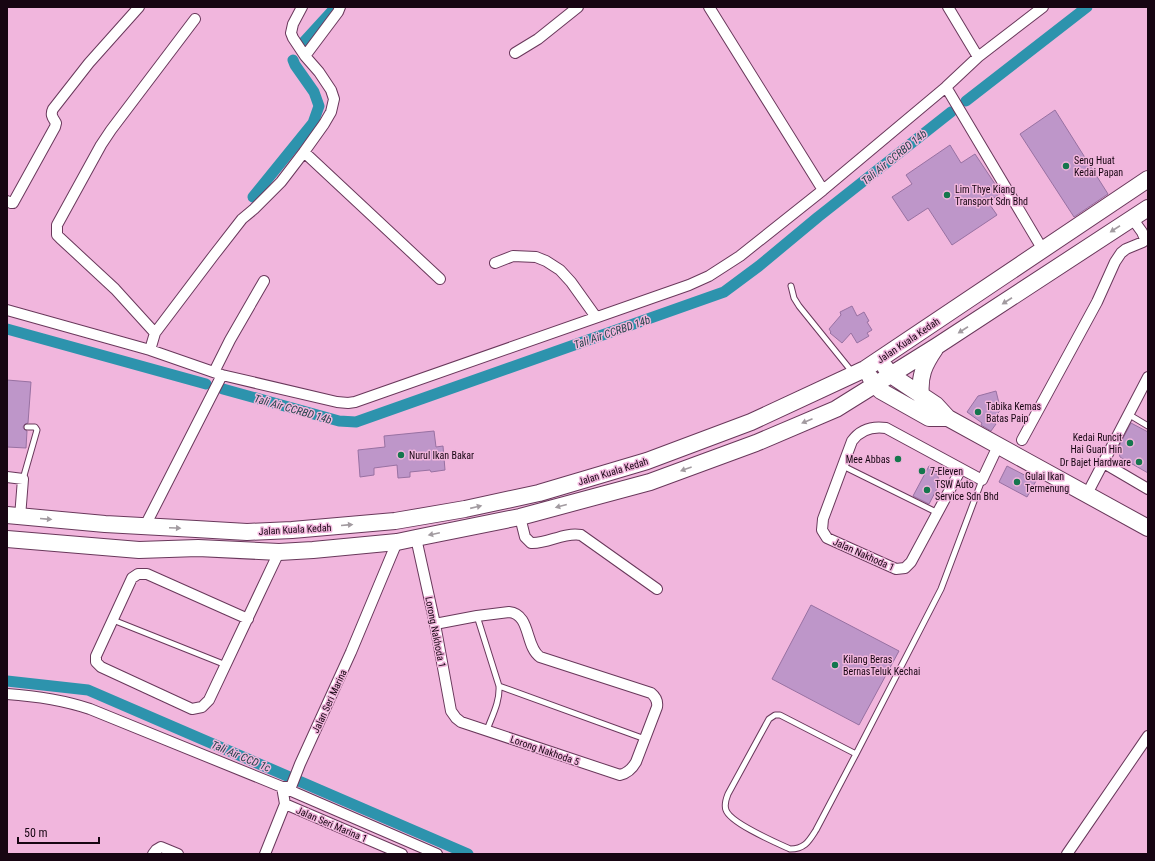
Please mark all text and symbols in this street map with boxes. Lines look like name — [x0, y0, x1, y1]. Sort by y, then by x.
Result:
water label: Tali Air CCRBD 14b — [859, 127, 929, 188]
place label: Seng Huat Kedai Papan — [1074, 155, 1123, 178]
marker: Seng Huat Kedai Papan — [1061, 161, 1071, 171]
place label: Lim Thye Kiang Transport Sdn Bhd — [955, 184, 1028, 207]
marker: Lim Thye Kiang Transport Sdn Bhd — [942, 190, 952, 200]
one-way arrow — [1110, 226, 1121, 233]
one-way arrow — [1002, 297, 1012, 305]
water label: Tali Air CCRBD 14b — [572, 313, 652, 352]
street label: Jalan Kuala Kedah — [875, 315, 942, 365]
one-way arrow — [958, 326, 968, 334]
water label: Tali Air CCRBD 14b — [253, 392, 333, 427]
place label: Tabika Kemas Batas Paip — [986, 401, 1042, 424]
marker: Tabika Kemas Batas Paip — [973, 407, 983, 417]
one-way arrow — [800, 419, 812, 425]
place label: Kedai Runcit Hai Guan Hin — [1070, 432, 1122, 455]
marker: Kedai Runcit Hai Guan Hin — [1125, 438, 1135, 448]
marker: Nurul Ikan Bakar — [396, 450, 406, 460]
place label: Nurul Ikan Bakar — [409, 450, 474, 461]
place label: Mee Abbas — [846, 454, 890, 465]
marker: Mee Abbas — [893, 454, 903, 464]
street label: Jalan Kuala Kedah — [577, 456, 650, 487]
place label: Dr Bajet Hardware — [1060, 457, 1131, 468]
marker: Dr Bajet Hardware — [1134, 457, 1144, 467]
one-way arrow — [679, 466, 691, 472]
marker: 7-Eleven — [917, 466, 927, 476]
place label: 7-Eleven — [930, 466, 963, 477]
place label: Gulai Ikan Termenung — [1025, 471, 1069, 494]
marker: Gulai Ikan Termenung — [1012, 477, 1022, 487]
place label: TSW Auto Service Sdn Bhd — [935, 479, 999, 502]
marker: TSW Auto Service Sdn Bhd — [922, 485, 932, 495]
one-way arrow — [470, 503, 482, 509]
one-way arrow — [555, 503, 567, 509]
one-way arrow — [40, 515, 52, 522]
street label: Jalan Kuala Kedah — [258, 522, 332, 537]
one-way arrow — [341, 522, 353, 529]
one-way arrow — [169, 525, 182, 531]
one-way arrow — [428, 532, 440, 538]
street label: Jalan Nakhoda 1 — [831, 536, 896, 573]
street label: Lorong Nakhoda 1 — [423, 596, 448, 669]
place label: Kilang Beras BernasTeluk Kechai — [843, 654, 920, 677]
marker: Kilang Beras BernasTeluk Kechai — [830, 660, 840, 670]
street label: Jalan Seri Marina — [310, 668, 349, 735]
street label: Lorong Nakhoda 5 — [509, 734, 581, 767]
water label: Tali Air CCD 1c — [209, 738, 272, 775]
street label: Jalan Seri Marina 1 — [295, 805, 369, 844]
scale bar — [18, 819, 99, 845]
text: 50 m — [24, 826, 48, 840]

